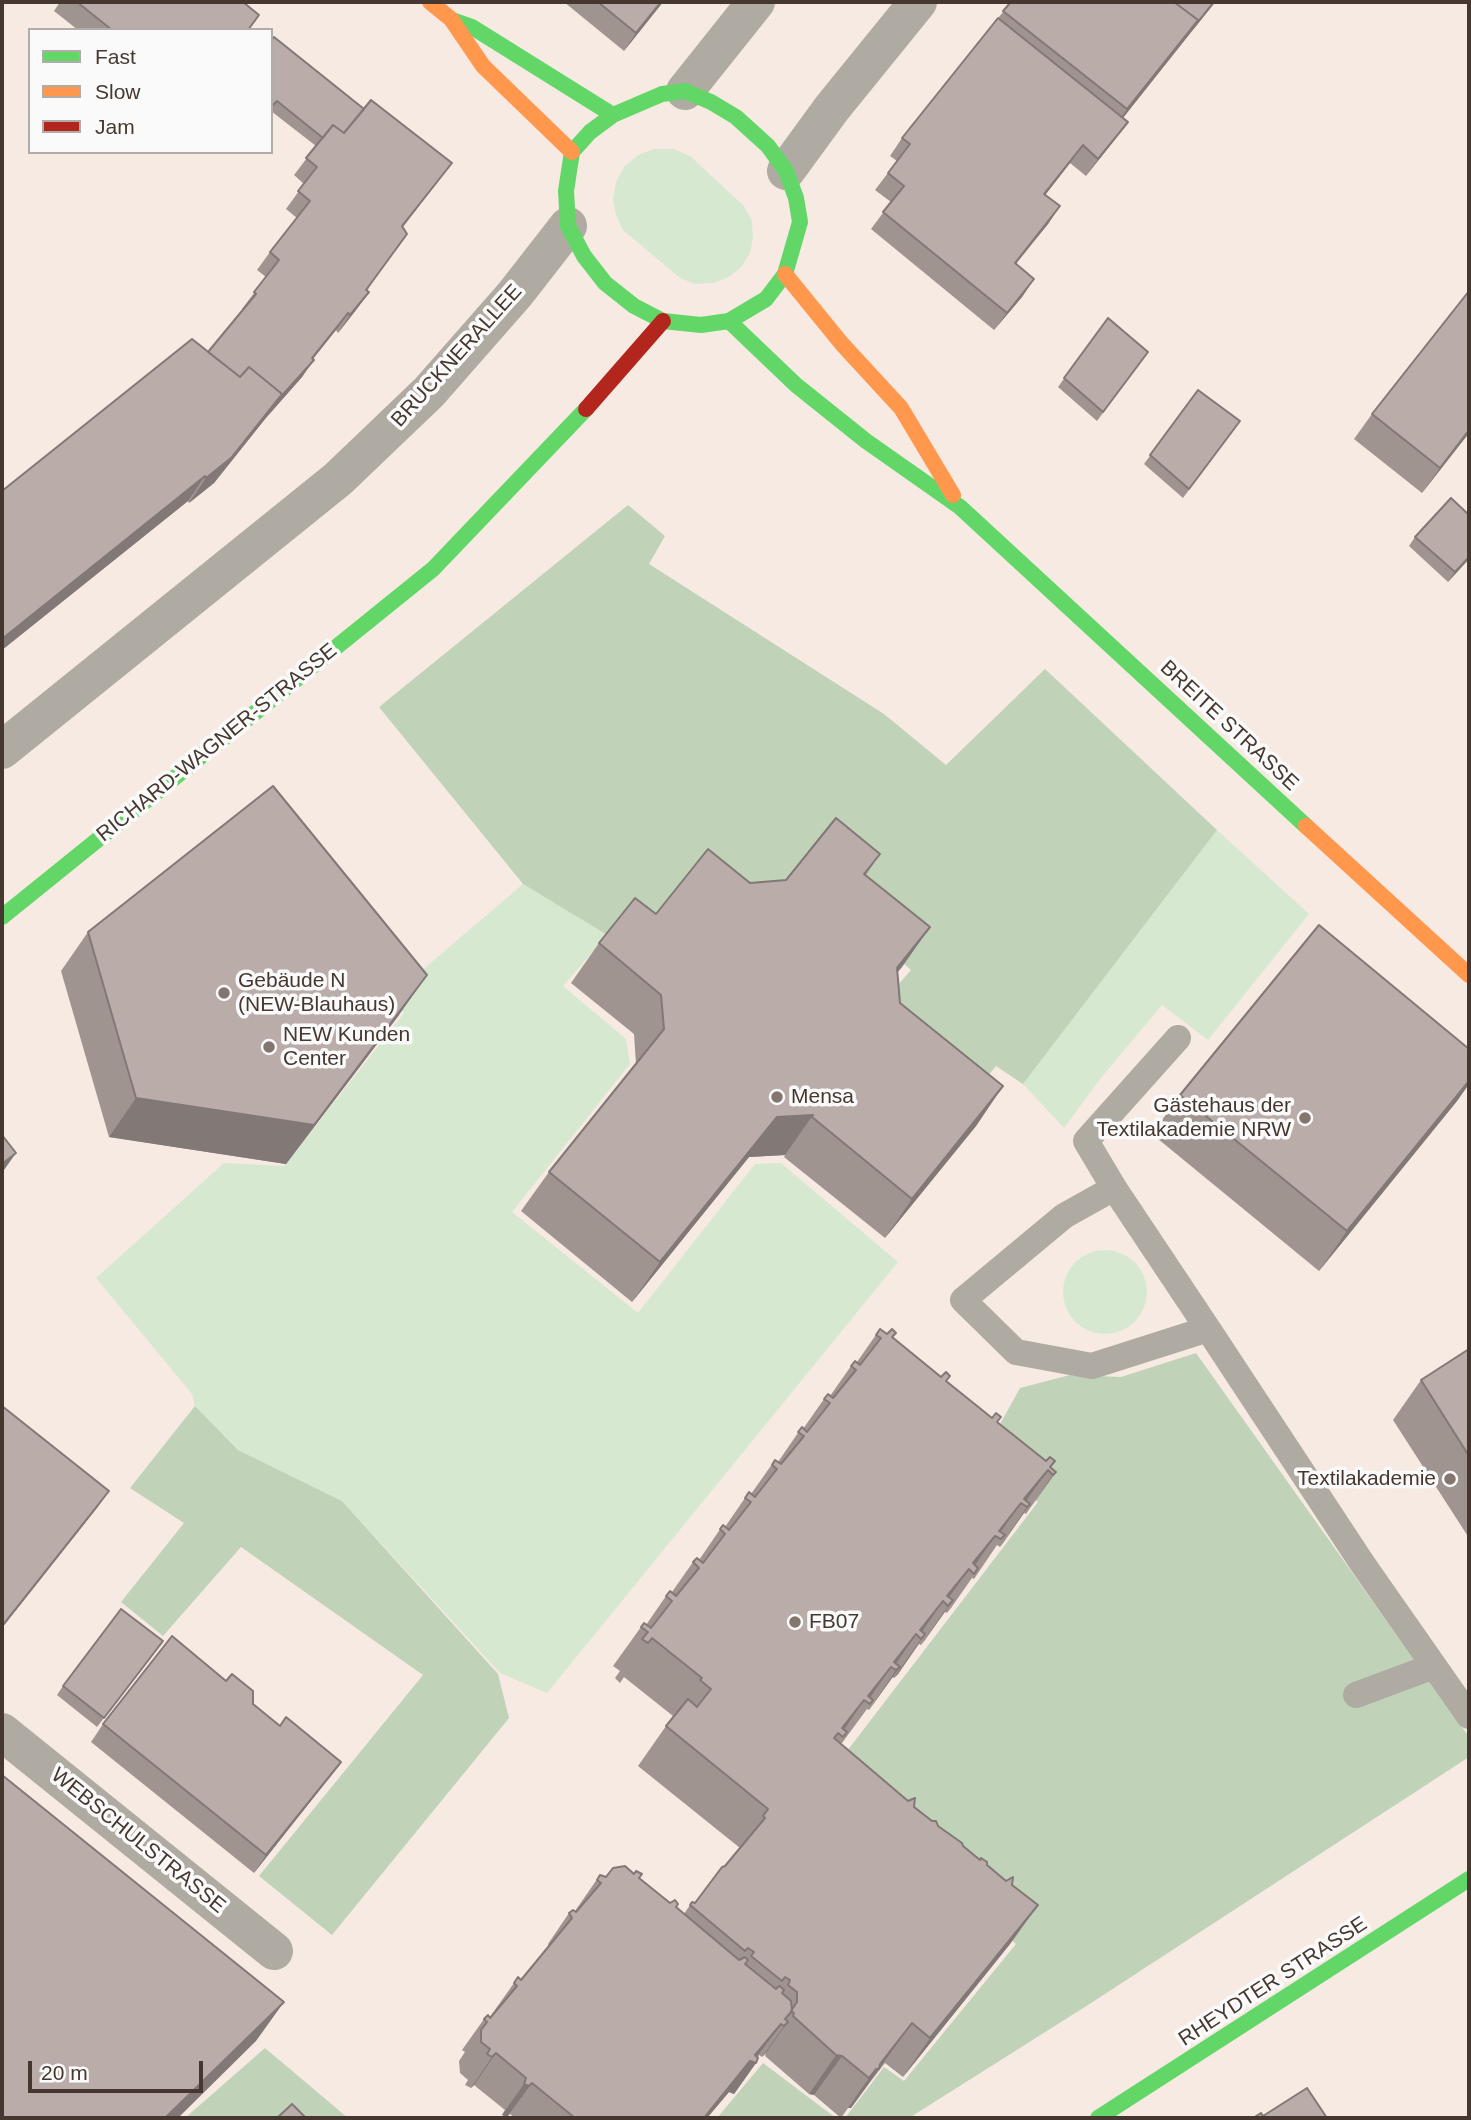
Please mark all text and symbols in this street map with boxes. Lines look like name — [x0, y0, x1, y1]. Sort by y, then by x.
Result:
legend — [28, 28, 273, 154]
text: Fast — [95, 45, 136, 68]
text: Slow — [95, 80, 141, 103]
text: Jam — [95, 115, 135, 138]
street label: BRUCKNERALLEE — [386, 279, 528, 433]
street label: RICHARD-WAGNER-STRASSE — [92, 638, 342, 848]
street label: BREITE STRASSE — [1155, 656, 1303, 796]
place label: Gebäude N (NEW-Blauhaus) — [238, 968, 395, 1018]
marker: Gebäude N (NEW-Blauhaus) — [216, 985, 232, 1001]
place label: NEW Kunden Center — [283, 1022, 410, 1072]
marker: NEW Kunden Center — [261, 1039, 277, 1055]
place label: Mensa — [791, 1084, 854, 1110]
marker: Mensa — [769, 1089, 785, 1105]
place label: Gästehaus der Textilakademie NRW — [1096, 1093, 1291, 1143]
marker: Gästehaus der Textilakademie NRW — [1297, 1110, 1313, 1126]
place label: Textilakademie — [1297, 1466, 1436, 1492]
marker: Textilakademie — [1442, 1471, 1458, 1487]
place label: FB07 — [809, 1609, 859, 1635]
marker: FB07 — [787, 1614, 803, 1630]
street label: WEBSCHULSTRASSE — [46, 1763, 230, 1919]
street label: RHEYDTER STRASSE — [1174, 1912, 1372, 2052]
scale bar — [32, 2046, 206, 2090]
text: 20 m — [41, 2061, 88, 2084]

